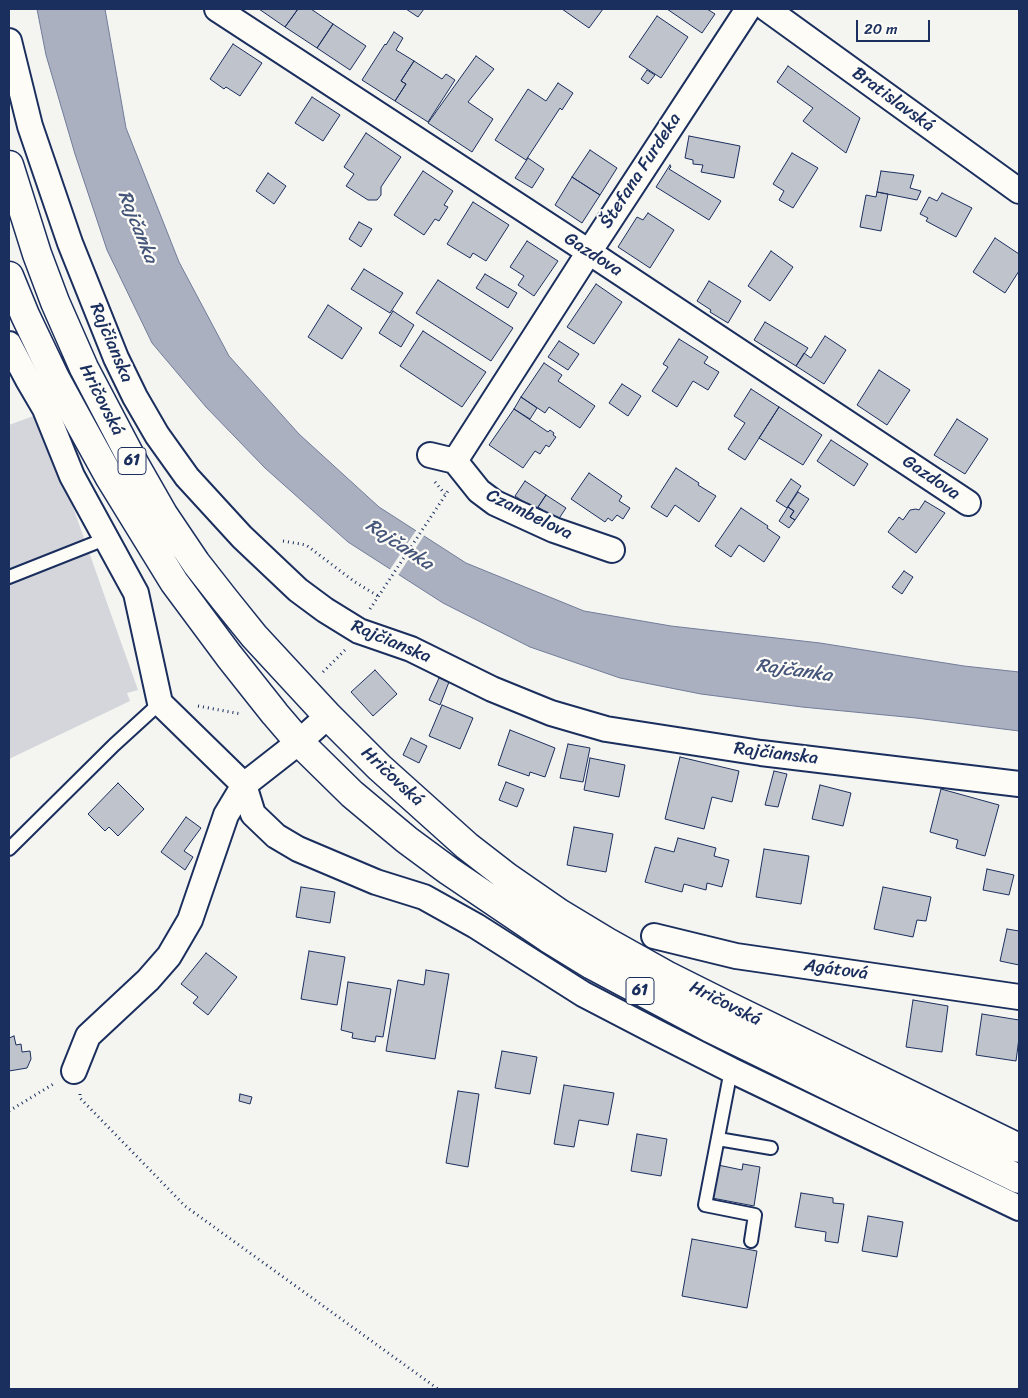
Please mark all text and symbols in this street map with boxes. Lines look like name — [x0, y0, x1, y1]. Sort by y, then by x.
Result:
scale bar — [858, 10, 932, 42]
text: 20 m — [864, 16, 898, 42]
street label: Bratislavská — [848, 63, 938, 137]
street label: Štefana Furdeka — [596, 109, 686, 233]
water label: Rajčanka — [112, 187, 162, 267]
street label: Gazdova — [560, 228, 626, 282]
street label: Rajčianska — [85, 300, 137, 386]
street label: Hričovská — [74, 361, 128, 439]
road number: 61 — [118, 448, 146, 474]
street label: Gazdova — [898, 451, 964, 505]
street label: Czambelova — [482, 485, 576, 545]
water label: Rajčanka — [361, 514, 437, 576]
street label: Rajčianska — [348, 616, 434, 668]
water label: Rajčanka — [755, 654, 833, 688]
street label: Rajčianska — [733, 738, 819, 770]
street label: Hričovská — [356, 743, 428, 811]
street label: Agátová — [803, 955, 869, 985]
street label: Hričovská — [686, 977, 764, 1031]
road number: 61 — [626, 978, 654, 1004]

